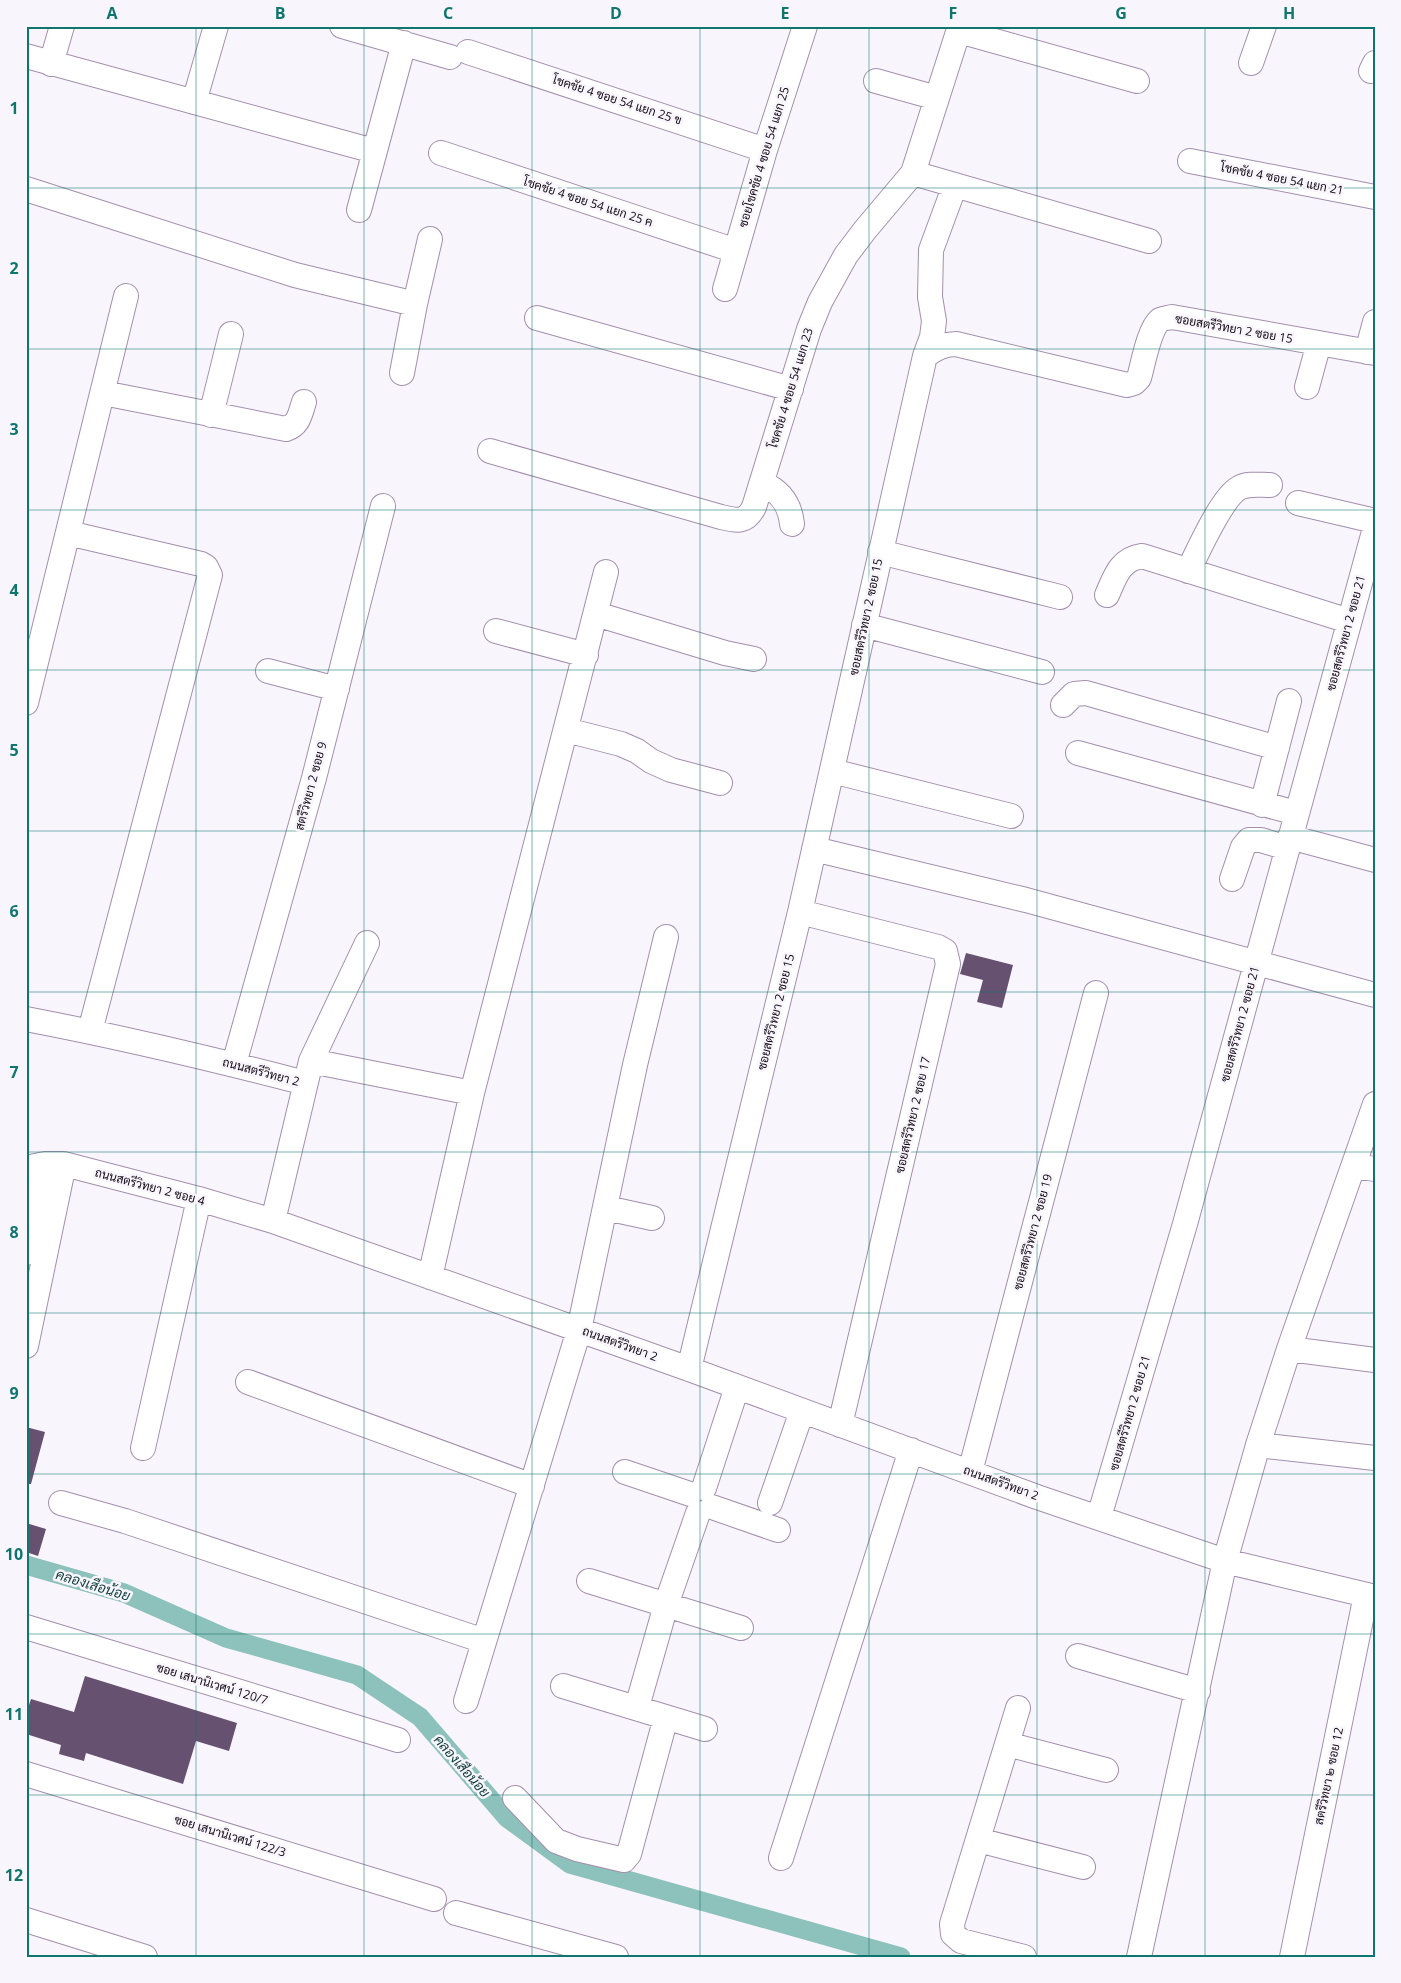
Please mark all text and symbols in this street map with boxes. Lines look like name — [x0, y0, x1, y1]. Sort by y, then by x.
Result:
text: A — [106, 2, 118, 24]
text: B — [275, 2, 285, 24]
text: C — [443, 2, 453, 24]
text: D — [610, 2, 622, 24]
text: E — [781, 2, 790, 24]
text: F — [949, 2, 957, 24]
text: G — [1115, 2, 1127, 24]
text: H — [1283, 2, 1295, 24]
street label: โชคชัย 4 ซอย 54 แยก 25 ข — [549, 70, 684, 129]
street label: ซอยโชคชัย 4 ซอย 54 แยก 25 — [734, 84, 793, 229]
text: 1 — [9, 97, 19, 119]
street label: โชคชัย 4 ซอย 54 แยก 21 — [1218, 158, 1345, 199]
street label: โชคชัย 4 ซอย 54 แยก 25 ค — [520, 172, 655, 231]
text: 2 — [9, 257, 19, 279]
street label: ซอยสตรีวิทยา 2 ซอย 15 — [1174, 310, 1294, 347]
street label: โชคชัย 4 ซอย 54 แยก 23 — [764, 325, 817, 451]
text: 3 — [9, 418, 19, 440]
street label: ซอยสตรีวิทยา 2 ซอย 15 — [845, 557, 886, 677]
street label: ซอยสตรีวิทยา 2 ซอย 21 — [1322, 573, 1369, 693]
text: 4 — [9, 579, 19, 601]
text: 5 — [9, 739, 19, 761]
street label: สตรีวิทยา 2 ซอย 9 — [291, 740, 331, 832]
text: 6 — [9, 900, 19, 922]
street label: ซอยสตรีวิทยา 2 ซอย 15 — [753, 952, 798, 1072]
street label: ซอยสตรีวิทยา 2 ซอย 21 — [1216, 964, 1263, 1084]
street label: ถนนสตรีวิทยา 2 — [221, 1053, 302, 1090]
street label: ซอยสตรีวิทยา 2 ซอย 17 — [891, 1055, 934, 1175]
text: 7 — [9, 1061, 19, 1083]
street label: ถนนสตรีวิทยา 2 ซอย 4 — [93, 1164, 207, 1209]
street label: ซอยสตรีวิทยา 2 ซอย 19 — [1009, 1172, 1056, 1292]
text: 8 — [9, 1221, 19, 1243]
street label: ถนนสตรีวิทยา 2 — [580, 1322, 660, 1365]
street label: ซอยสตรีวิทยา 2 ซอย 21 — [1105, 1353, 1154, 1473]
text: 9 — [9, 1382, 19, 1404]
street label: ถนนสตรีวิทยา 2 — [961, 1461, 1041, 1504]
text: 10 — [5, 1543, 23, 1565]
water label: คลองเสือน้อย — [54, 1564, 133, 1605]
street label: ซอย เสนานิเวศน์ 120/7 — [154, 1658, 270, 1709]
text: 11 — [5, 1703, 23, 1725]
street label: สตรีวิทยา ๒ ซอย 12 — [1310, 1725, 1347, 1826]
water label: คลองเสือน้อย — [430, 1730, 495, 1801]
street label: ซอย เสนานิเวศน์ 122/3 — [172, 1810, 288, 1861]
text: 12 — [5, 1864, 23, 1886]

